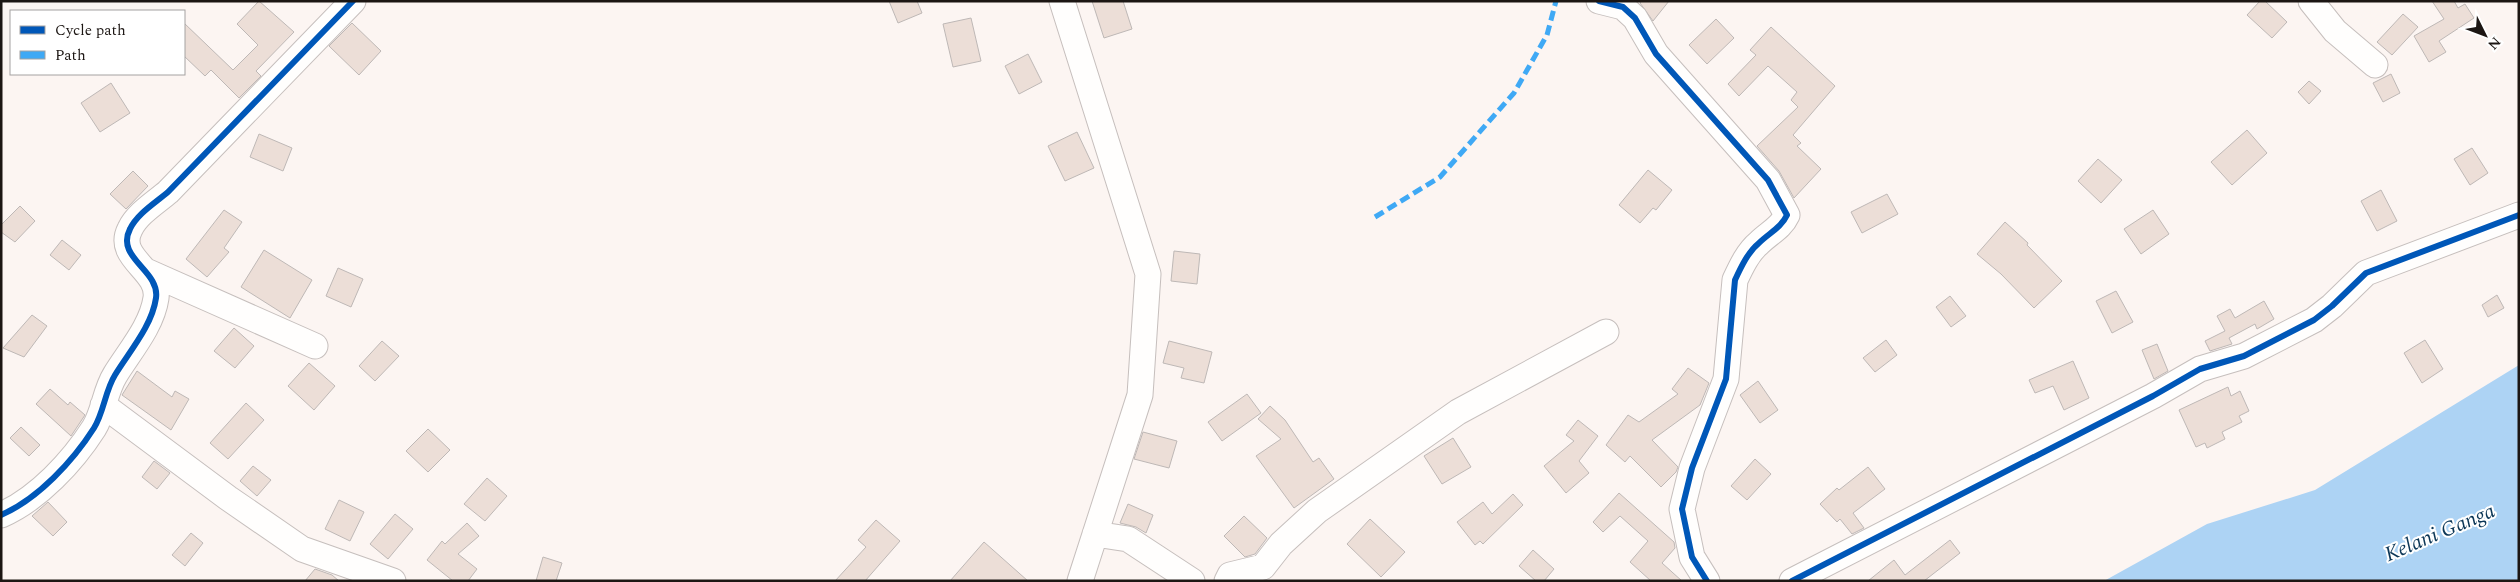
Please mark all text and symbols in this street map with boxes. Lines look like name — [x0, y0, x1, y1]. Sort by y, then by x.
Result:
legend — [10, 10, 185, 75]
north arrow — [2460, 10, 2510, 60]
text: Cycle path — [55, 19, 126, 42]
text: N — [2483, 32, 2506, 55]
text: Path — [55, 44, 86, 67]
water label: Kelani Ganga — [2380, 495, 2501, 571]

